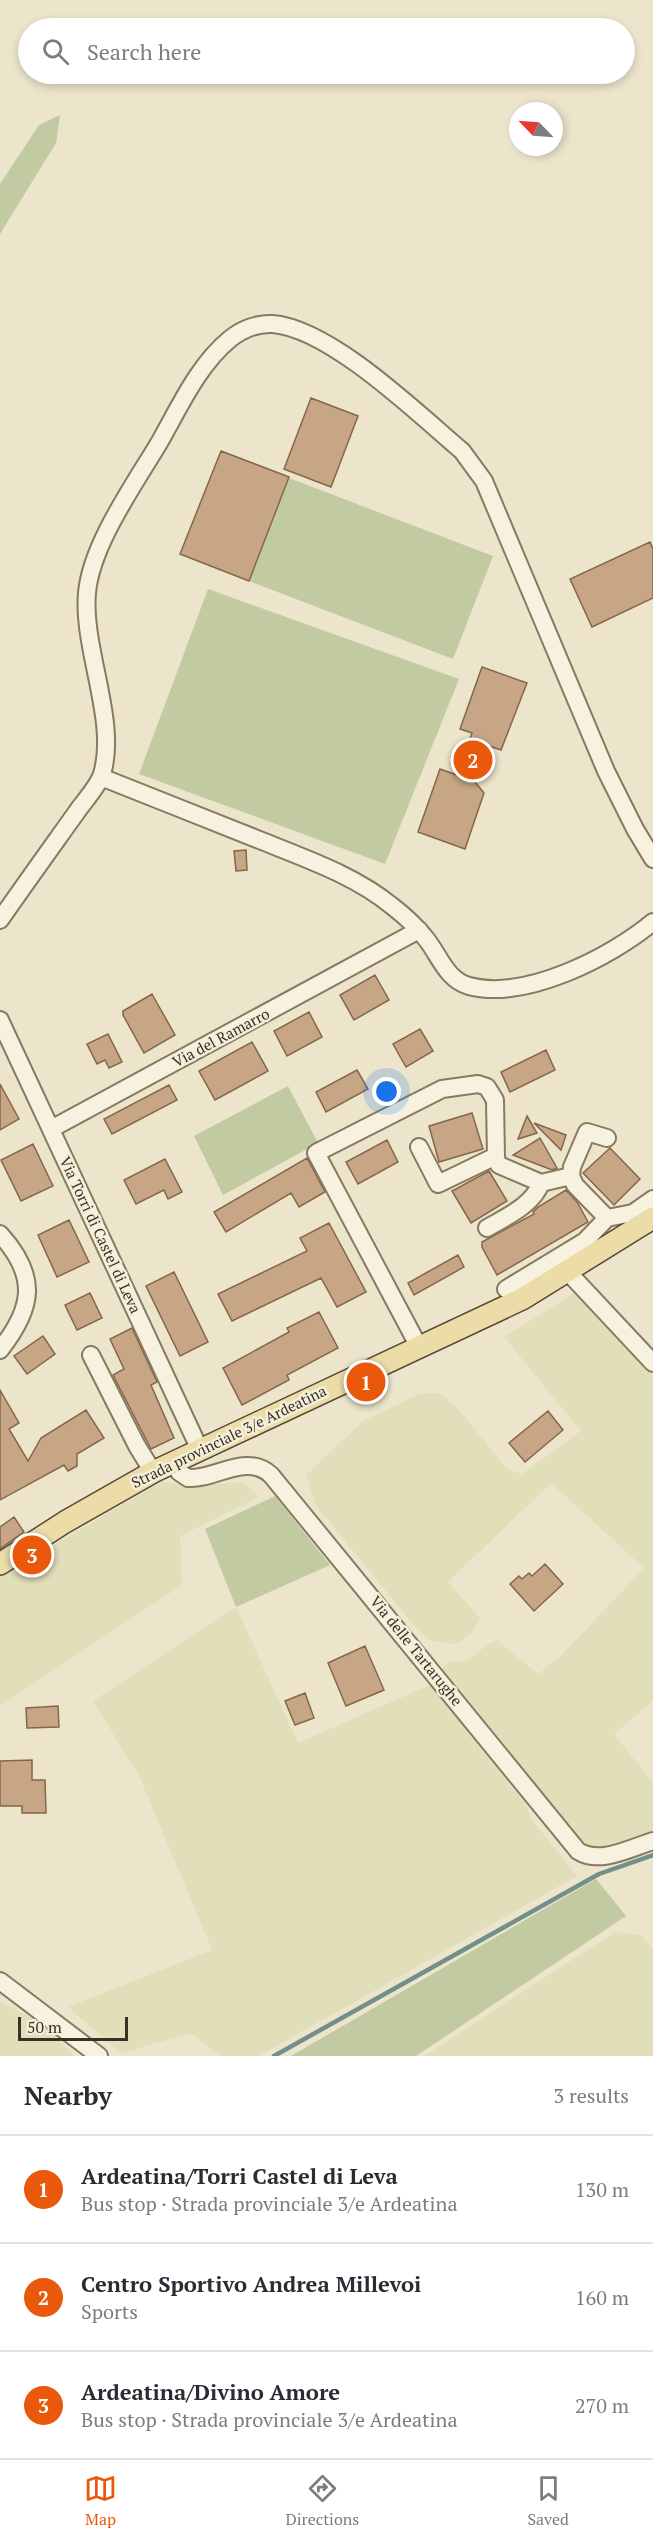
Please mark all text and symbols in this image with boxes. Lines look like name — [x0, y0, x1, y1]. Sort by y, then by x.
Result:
search box — [18, 18, 635, 84]
icon: search — [39, 35, 72, 68]
text: Search here — [87, 37, 201, 66]
north arrow — [509, 102, 563, 156]
pin: 2 — [454, 738, 492, 783]
street label: Via del Ramarro — [168, 1003, 273, 1071]
your location — [372, 1077, 401, 1106]
street label: Via Torri di Castel di Leva — [56, 1153, 146, 1317]
pin: 1 — [346, 1360, 386, 1404]
street label: Strada provinciale 3/e Ardeatina — [128, 1380, 330, 1492]
pin: 3 — [12, 1532, 51, 1578]
street label: Via delle Tartarughe — [366, 1591, 467, 1710]
scale bar — [18, 2014, 128, 2042]
text: 50 m — [27, 2016, 62, 2038]
text: Nearby — [24, 2078, 112, 2112]
text: 3 results — [554, 2082, 629, 2109]
text: Ardeatina/Torri Castel di Leva — [81, 2161, 398, 2190]
text: 1 — [38, 2176, 49, 2203]
text: 130 m — [575, 2176, 629, 2203]
text: Bus stop · Strada provinciale 3/e Ardeatina — [81, 2190, 457, 2217]
text: Centro Sportivo Andrea Millevoi — [81, 2269, 421, 2298]
text: 2 — [38, 2284, 49, 2311]
text: 160 m — [575, 2284, 629, 2311]
text: Sports — [81, 2298, 138, 2325]
text: Ardeatina/Divino Amore — [81, 2377, 340, 2406]
text: 3 — [38, 2392, 49, 2419]
text: 270 m — [575, 2392, 629, 2419]
text: Bus stop · Strada provinciale 3/e Ardeatina — [81, 2406, 457, 2433]
tab: Map — [84, 2472, 117, 2530]
tab: Directions — [285, 2472, 359, 2530]
tab: Saved — [527, 2472, 569, 2530]

